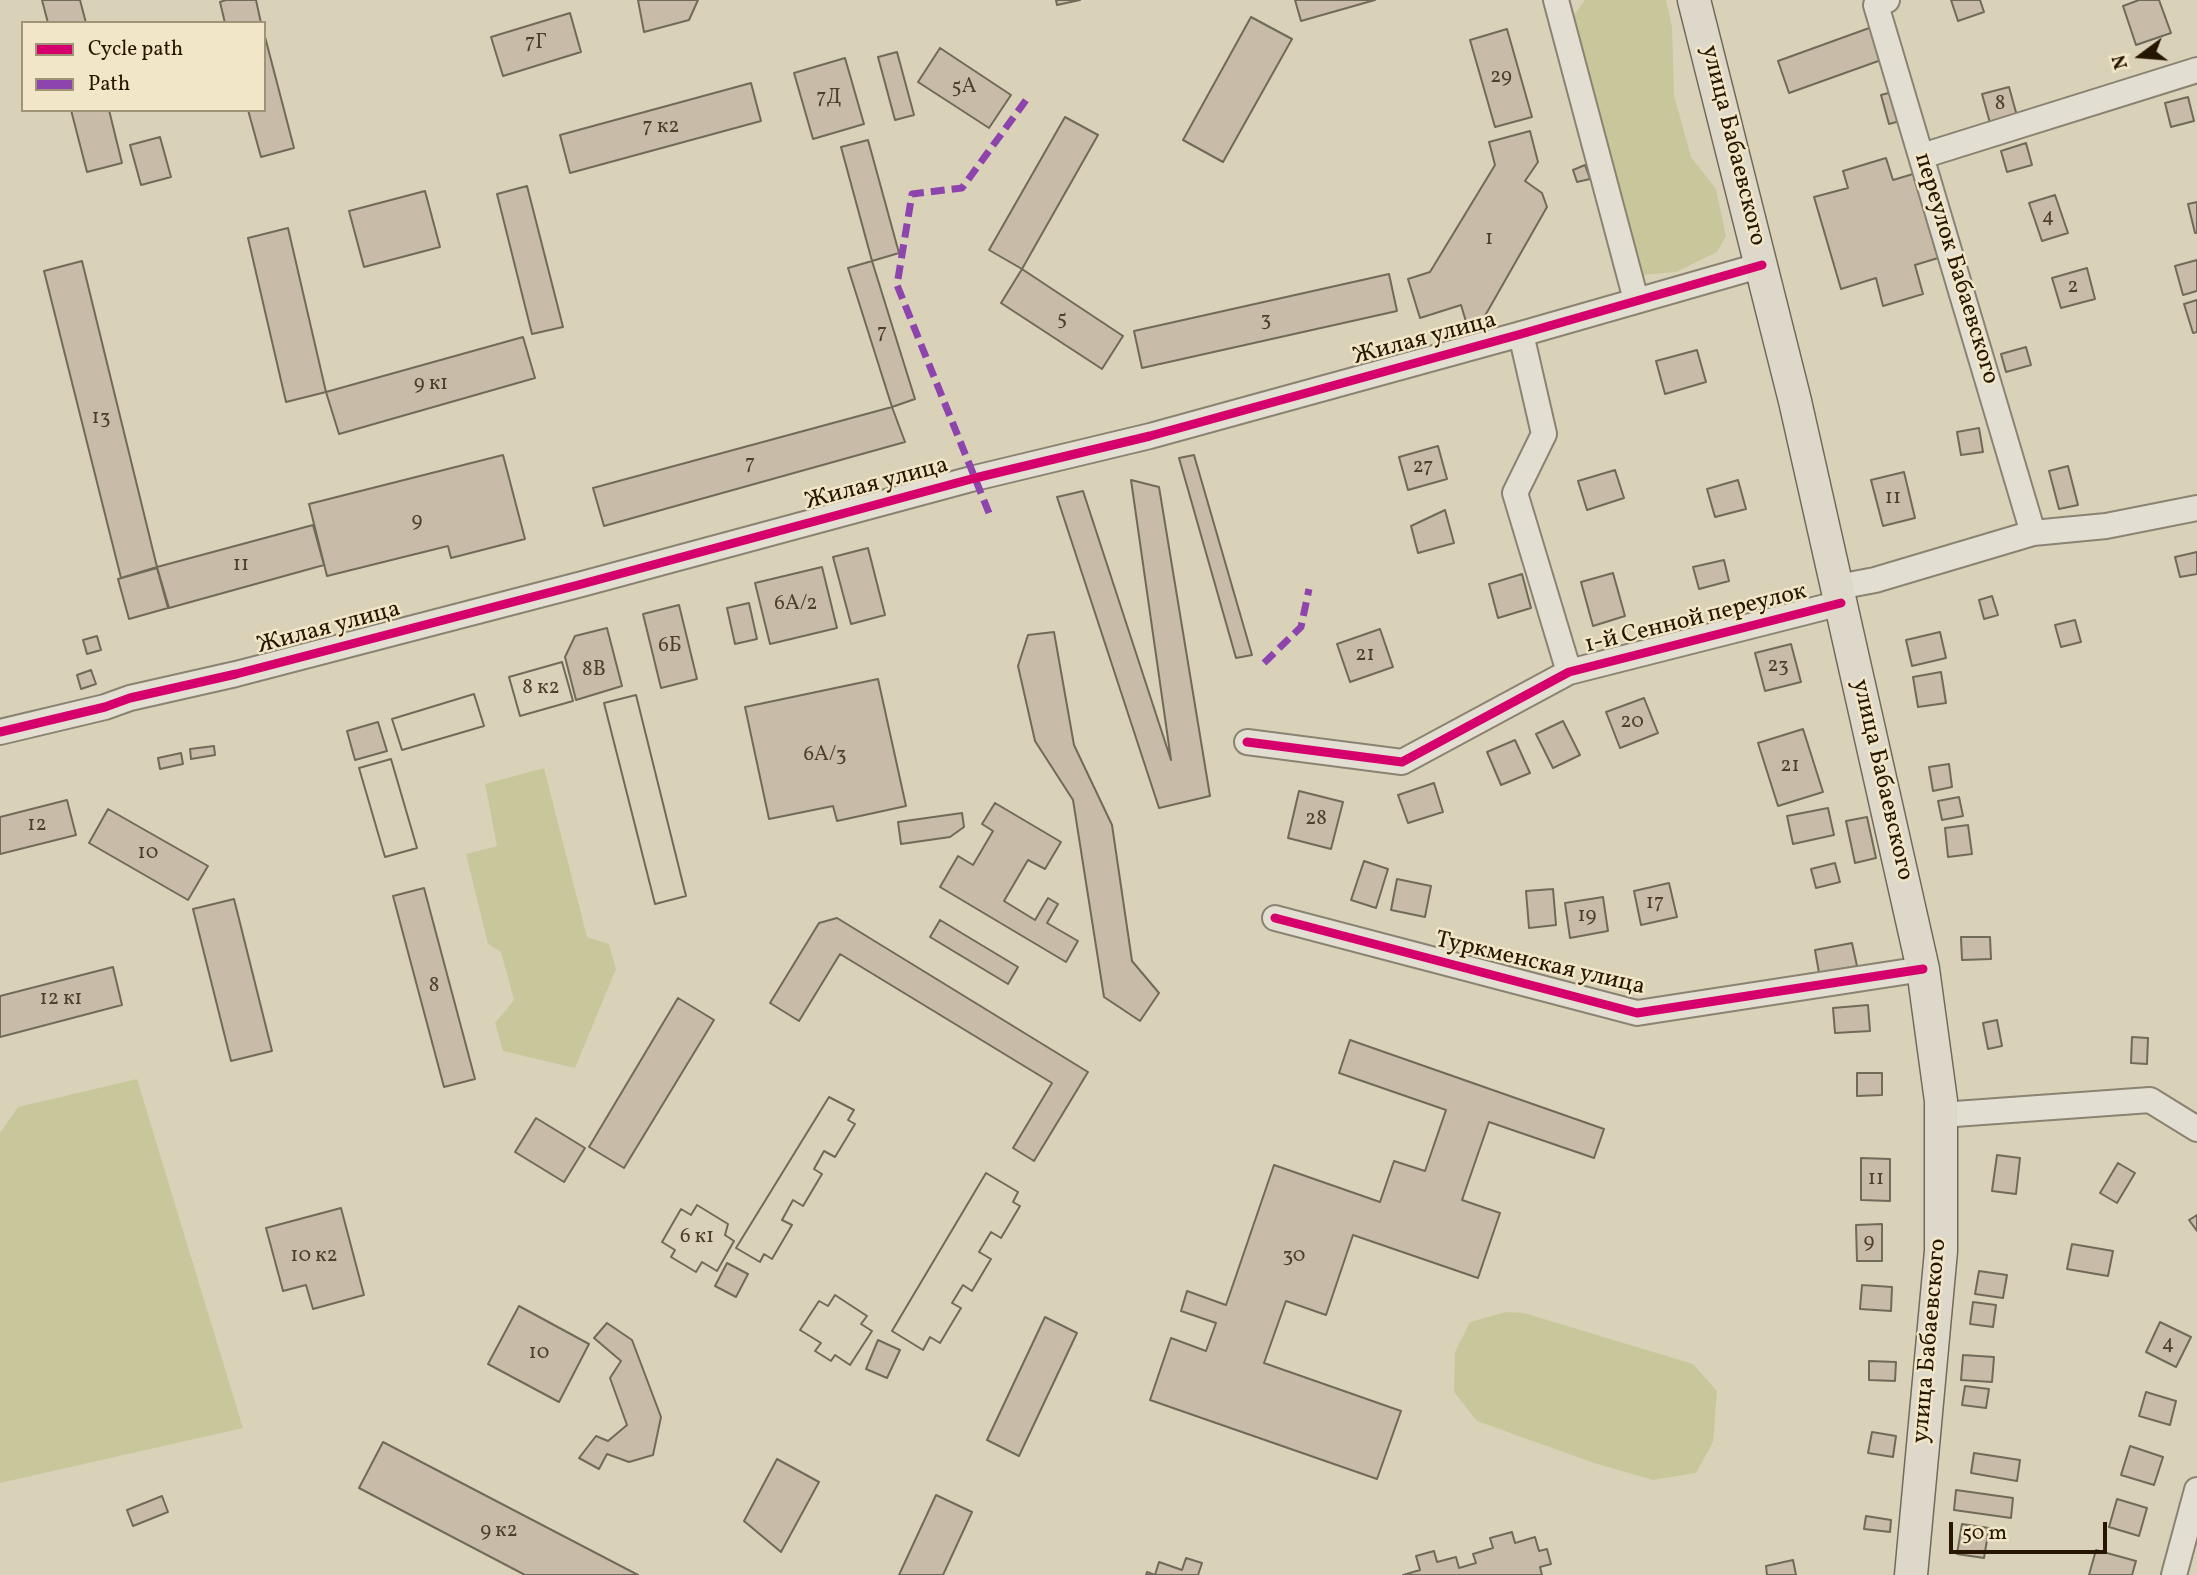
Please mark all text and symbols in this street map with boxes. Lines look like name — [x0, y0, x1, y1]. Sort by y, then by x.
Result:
legend — [21, 21, 266, 112]
north arrow — [2106, 21, 2176, 91]
house number: 7Г — [525, 31, 547, 57]
text: Cycle path — [88, 35, 183, 64]
street label: улица Бабаевского — [1693, 43, 1771, 249]
text: N — [2106, 52, 2135, 72]
house number: 29 — [1490, 65, 1512, 91]
text: Path — [88, 70, 130, 99]
house number: 5А — [952, 75, 976, 101]
house number: 7Д — [816, 86, 842, 112]
house number: 8 — [1995, 92, 2005, 118]
house number: 7 к2 — [643, 115, 679, 141]
street label: переулок Бабаевского — [1906, 150, 2004, 388]
house number: 4 — [2042, 205, 2054, 231]
house number: 1 — [1485, 227, 1493, 253]
house number: 2 — [2067, 275, 2079, 301]
house number: 5 — [1057, 307, 1067, 333]
street label: Жилая улица — [1350, 307, 1500, 373]
house number: 3 — [1261, 308, 1271, 334]
house number: 7 — [877, 321, 887, 347]
house number: 9 к1 — [414, 372, 448, 398]
house number: 13 — [92, 406, 110, 432]
house number: 7 — [745, 452, 755, 478]
street label: Жилая улица — [802, 452, 952, 518]
house number: 27 — [1413, 455, 1433, 481]
house number: 11 — [1885, 486, 1901, 512]
house number: 9 — [412, 509, 422, 535]
house number: 11 — [233, 553, 249, 579]
street label: 1-й Сенной переулок — [1582, 578, 1810, 662]
house number: 6А/2 — [774, 592, 818, 618]
street label: Жилая улица — [254, 596, 404, 662]
house number: 6Б — [658, 634, 682, 660]
house number: 21 — [1355, 643, 1375, 669]
house number: 23 — [1767, 654, 1789, 680]
house number: 8В — [582, 658, 606, 684]
house number: 8 к2 — [522, 676, 560, 702]
street label: улица Бабаевского — [1844, 677, 1918, 883]
house number: 20 — [1620, 710, 1644, 736]
house number: 6А/3 — [803, 743, 847, 769]
house number: 21 — [1780, 754, 1800, 780]
house number: 28 — [1305, 807, 1327, 833]
house number: 12 — [27, 813, 47, 839]
house number: 10 — [138, 841, 158, 867]
house number: 17 — [1646, 891, 1664, 917]
house number: 19 — [1577, 904, 1597, 930]
street label: Туркменская улица — [1432, 927, 1648, 1003]
house number: 8 — [429, 974, 439, 1000]
house number: 12 к1 — [40, 987, 82, 1013]
house number: 11 — [1868, 1167, 1884, 1193]
house number: 6 к1 — [680, 1225, 714, 1251]
house number: 9 — [1864, 1230, 1874, 1256]
street label: улица Бабаевского — [1908, 1237, 1954, 1445]
house number: 10 к2 — [290, 1244, 338, 1270]
house number: 30 — [1283, 1244, 1305, 1270]
house number: 4 — [2162, 1332, 2174, 1358]
house number: 10 — [529, 1341, 549, 1367]
scale bar — [1952, 1508, 2110, 1552]
house number: 9 к2 — [480, 1519, 518, 1545]
text: 50 m — [1962, 1519, 2007, 1548]

